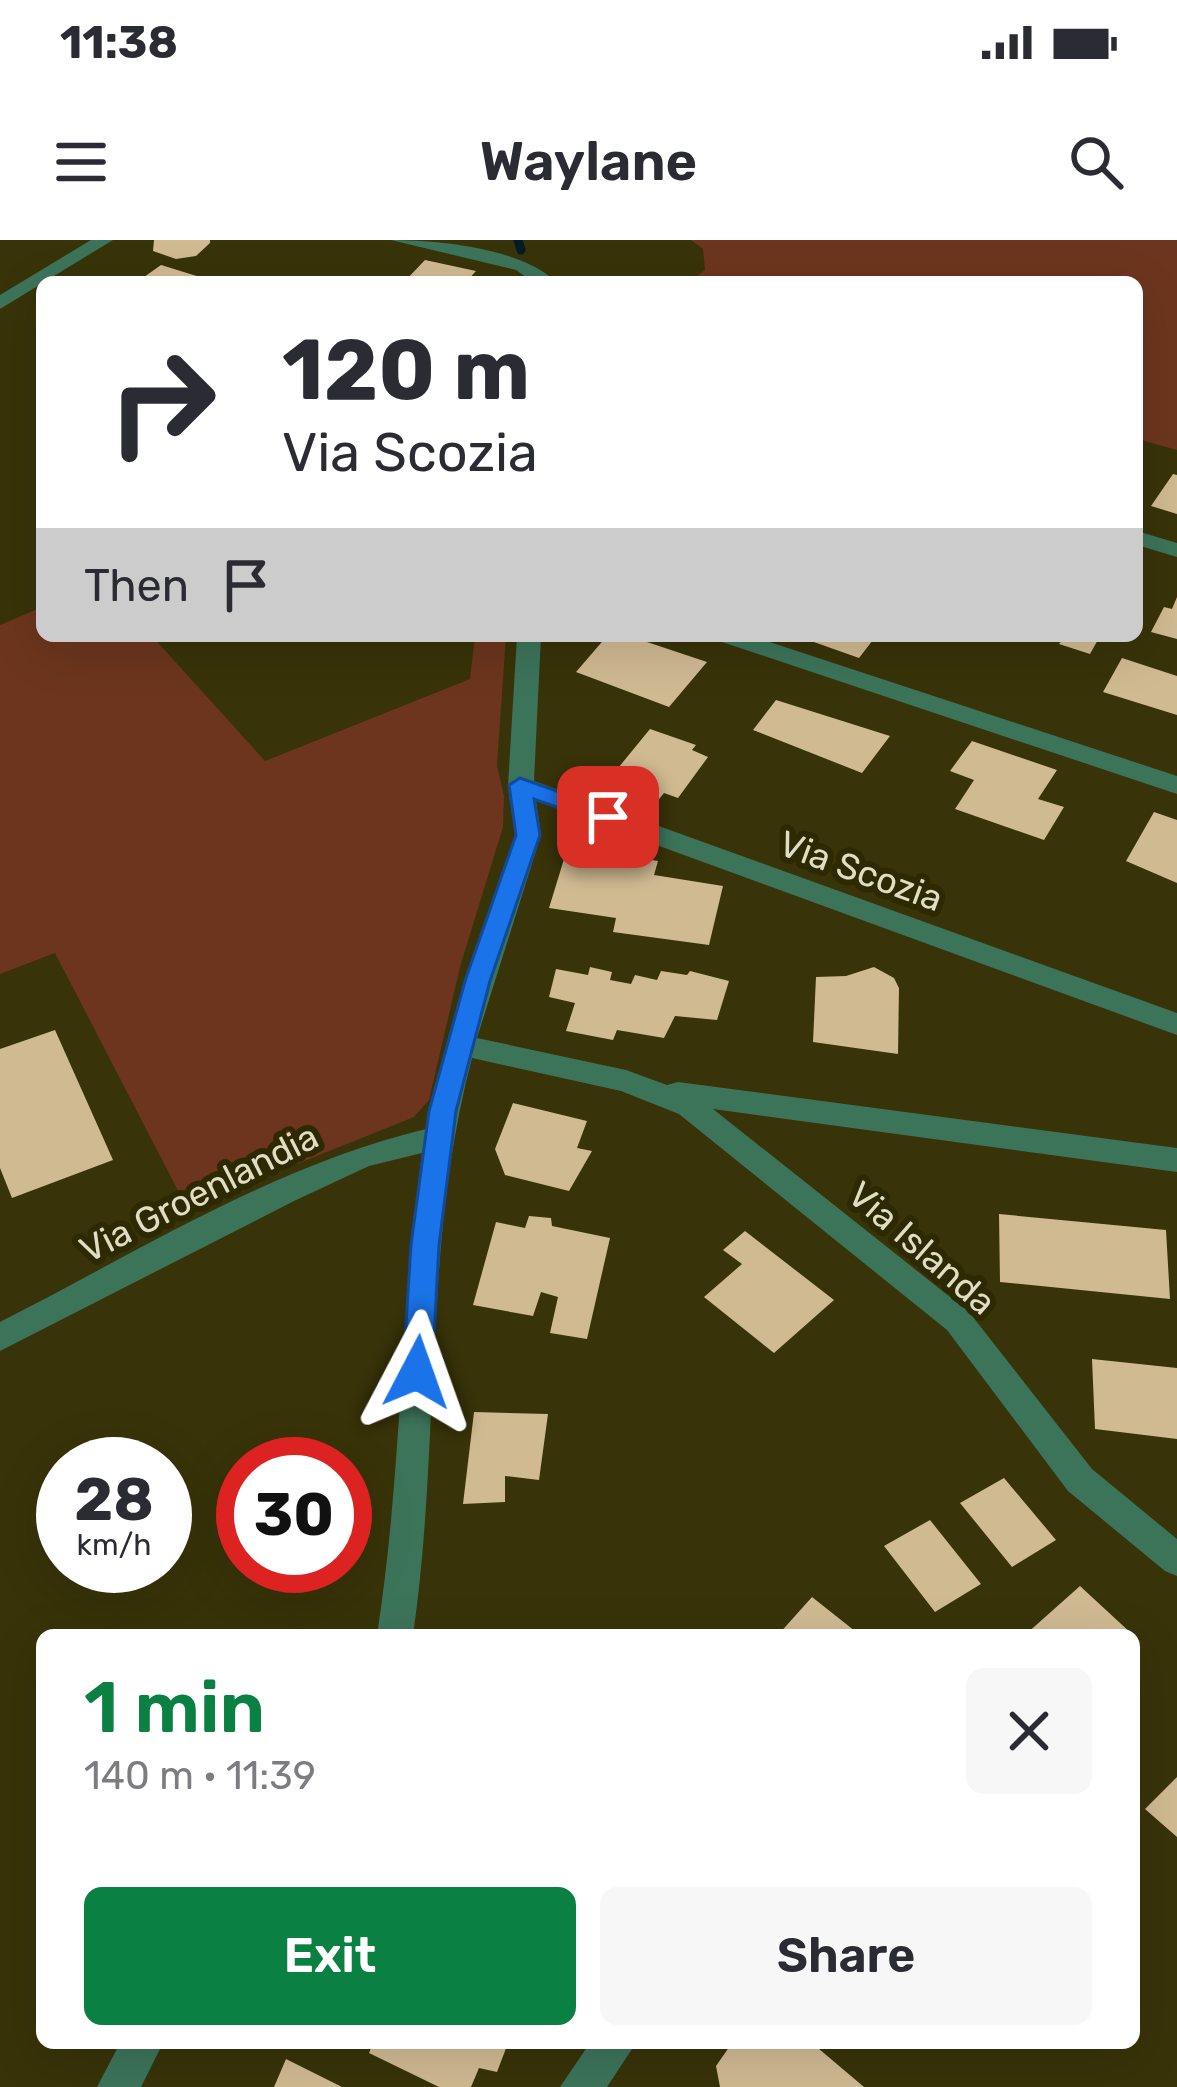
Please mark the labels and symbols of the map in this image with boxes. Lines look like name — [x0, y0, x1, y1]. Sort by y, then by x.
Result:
pin — [557, 766, 659, 868]
street label: Via Scozia — [774, 822, 948, 920]
street label: Via Groenlandia — [73, 1114, 325, 1272]
street label: Via Islanda — [840, 1172, 1004, 1324]
position arrow — [354, 1309, 480, 1435]
speed limit sign: 30 — [216, 1437, 372, 1593]

